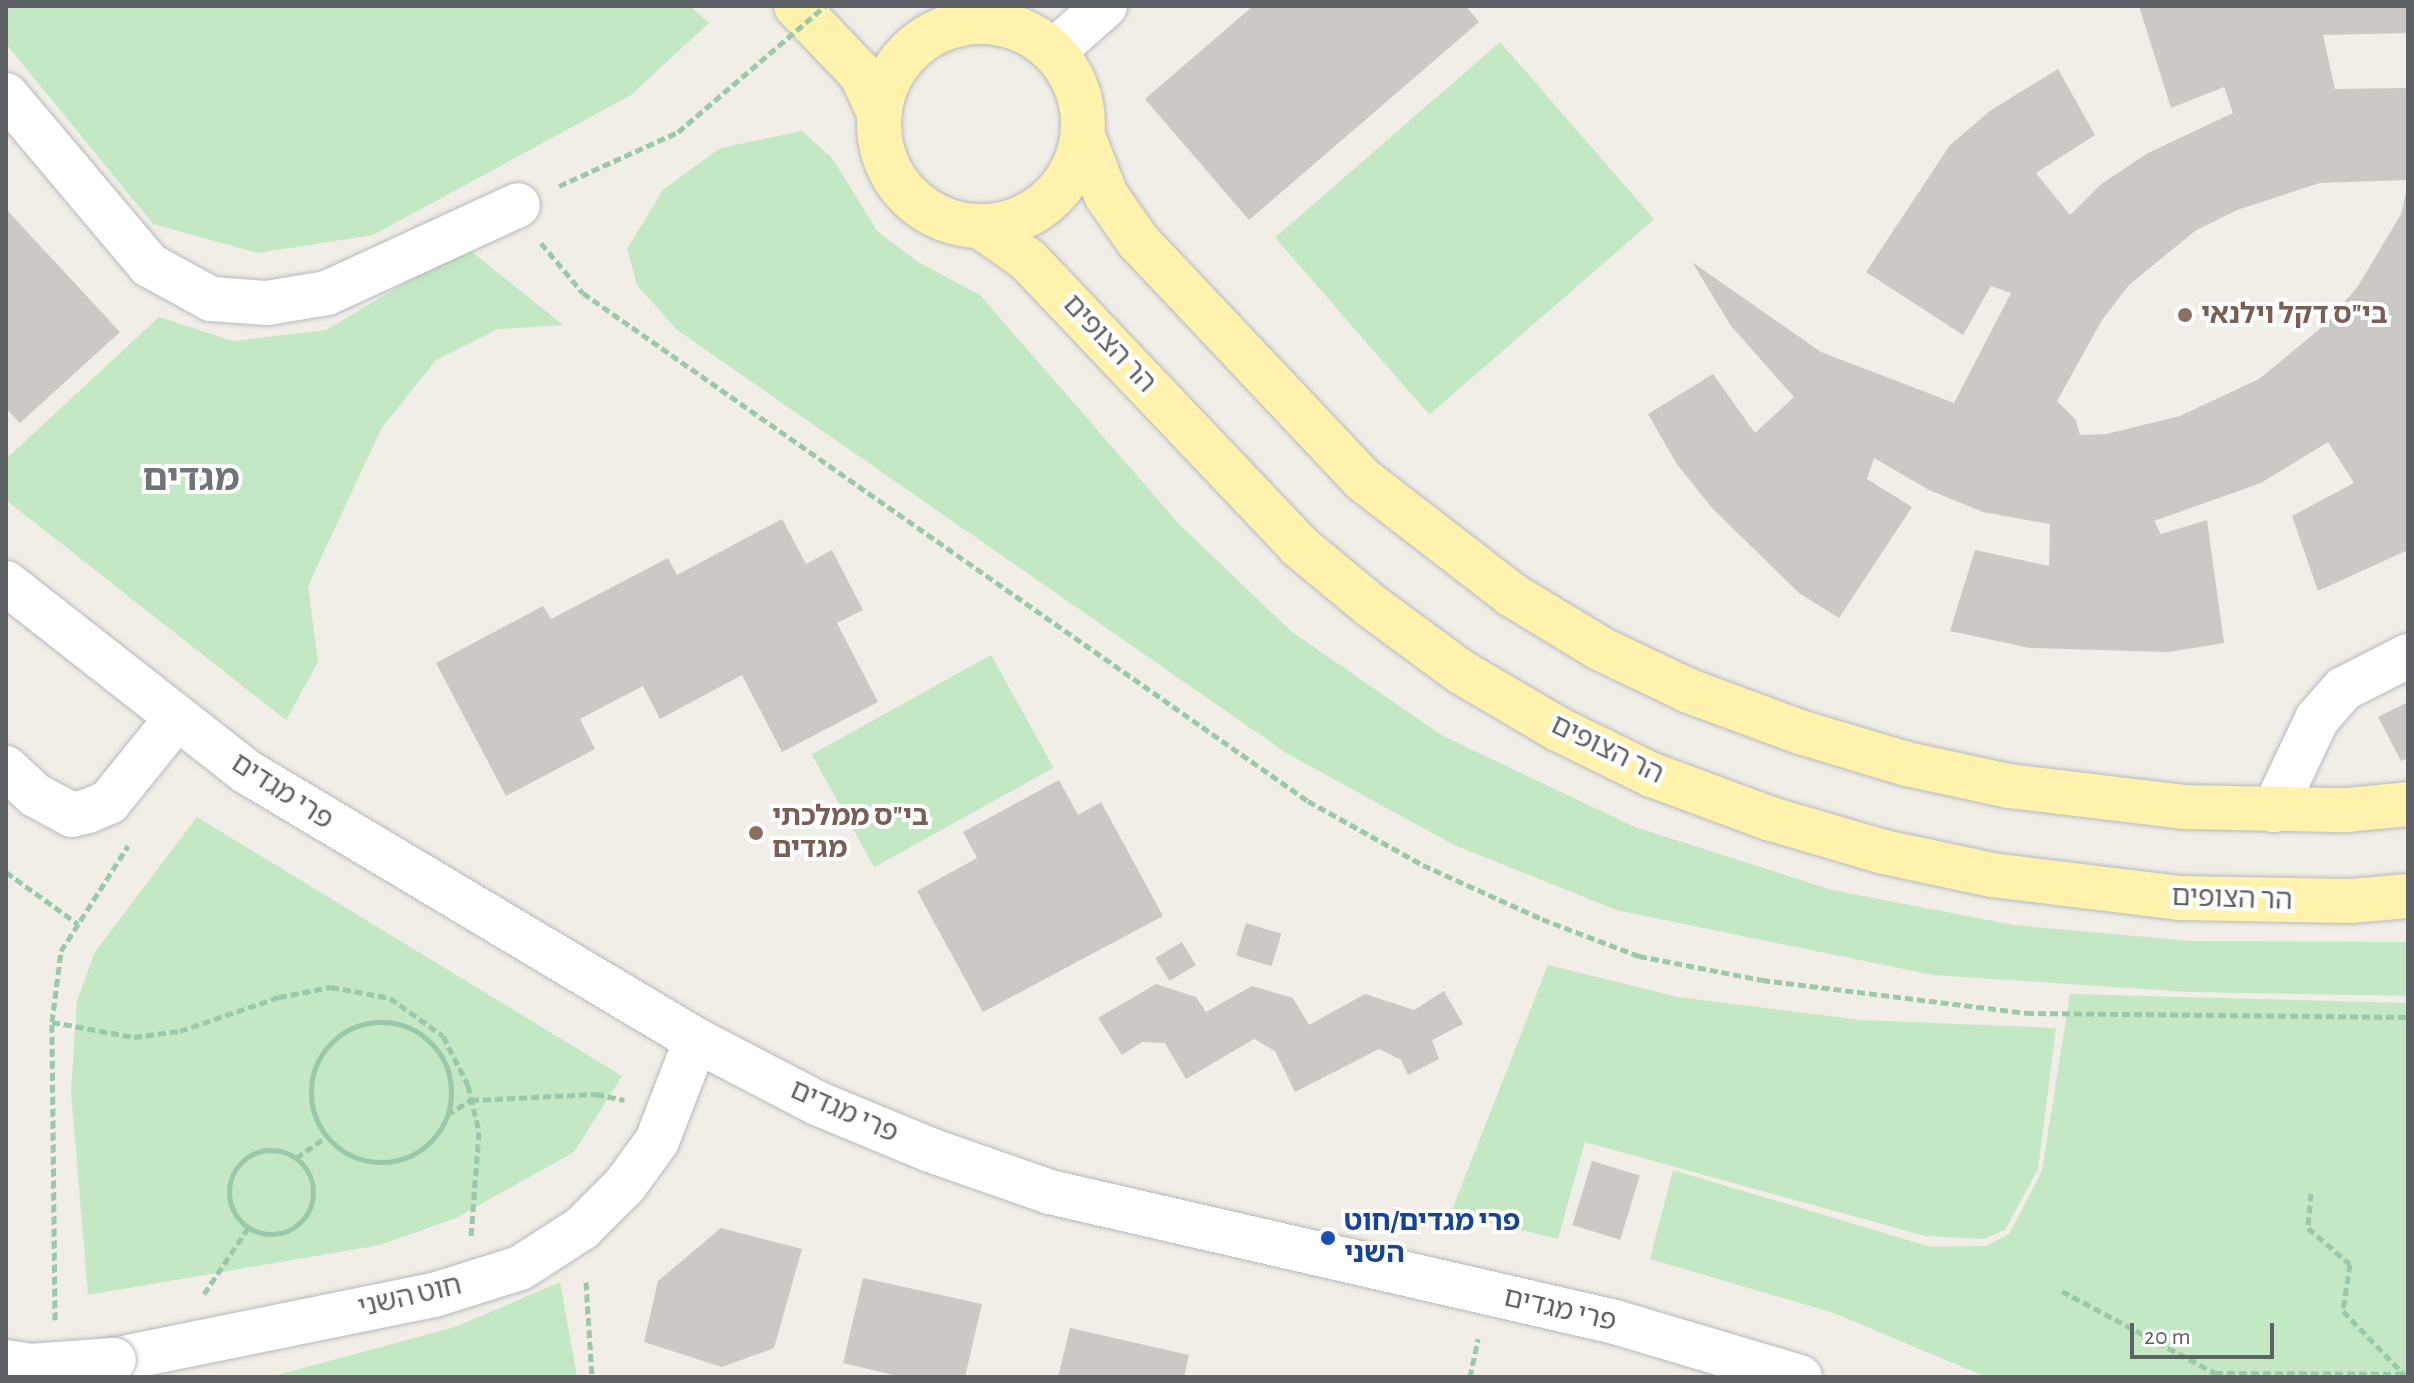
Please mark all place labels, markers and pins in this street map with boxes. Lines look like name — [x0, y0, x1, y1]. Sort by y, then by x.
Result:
place label: בי"ס דקל וילנאי — [2201, 298, 2388, 332]
marker: בי"ס דקל וילנאי — [2176, 306, 2194, 324]
place label: בי"ס ממלכתי מגדים — [772, 800, 929, 866]
marker: בי"ס ממלכתי מגדים — [747, 824, 765, 842]
place label: פרי מגדים/חוט השני — [1344, 1205, 1520, 1271]
marker: פרי מגדים/חוט השני — [1319, 1229, 1337, 1247]

